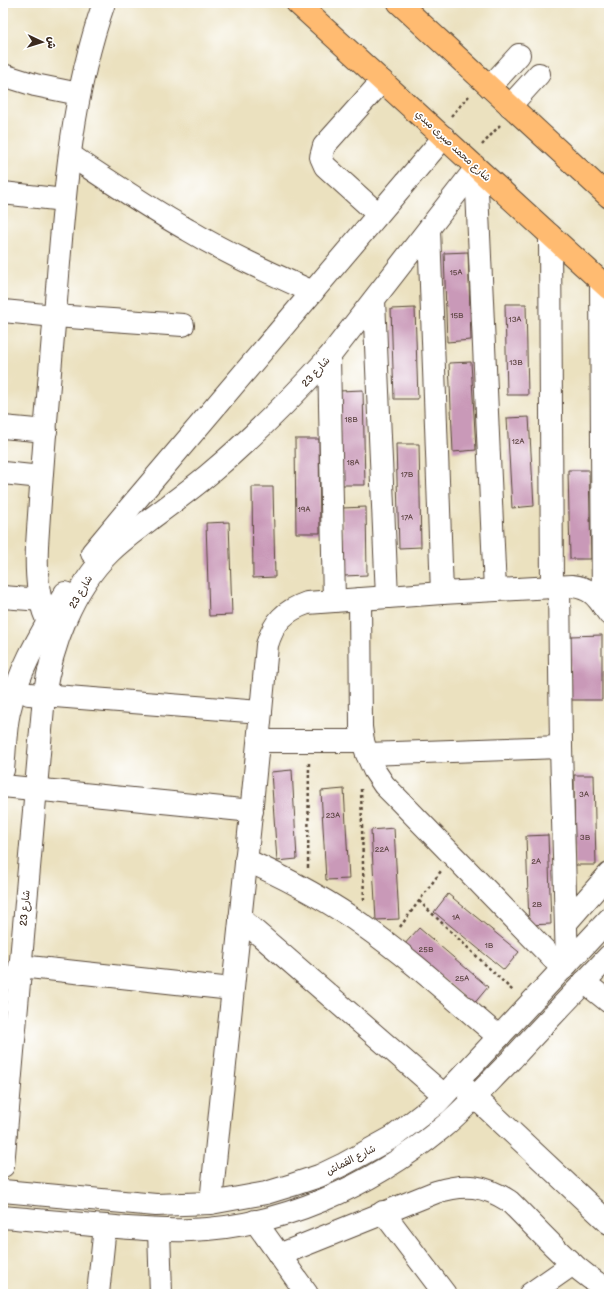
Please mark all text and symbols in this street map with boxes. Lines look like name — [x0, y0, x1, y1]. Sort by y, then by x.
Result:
north arrow — [22, 22, 62, 62]
text: ش — [45, 36, 58, 49]
street label: شارع محمد صبرى مبدي — [411, 108, 493, 186]
house number: 15A — [450, 268, 462, 277]
house number: 15B — [450, 311, 464, 320]
house number: 13A — [509, 315, 522, 324]
street label: شارع 23 — [299, 354, 333, 390]
house number: 13B — [509, 358, 523, 367]
house number: 18B — [344, 415, 358, 424]
house number: 12A — [512, 437, 524, 446]
house number: 18A — [347, 458, 359, 467]
house number: 17B — [401, 470, 414, 479]
house number: 19A — [298, 505, 310, 514]
house number: 17A — [401, 513, 413, 522]
street label: شارع 23 — [67, 573, 96, 611]
house number: 3A — [579, 790, 589, 799]
house number: 23A — [326, 811, 340, 820]
house number: 3B — [580, 833, 591, 842]
house number: 22A — [375, 845, 389, 854]
house number: 2A — [531, 857, 541, 866]
street label: شارع 23 — [17, 889, 34, 927]
house number: 2B — [532, 900, 543, 909]
house number: 1A — [452, 913, 460, 922]
house number: 1B — [485, 941, 494, 950]
house number: 25B — [419, 945, 434, 954]
house number: 25A — [455, 974, 469, 983]
street label: شارع القماش — [324, 1142, 379, 1179]

